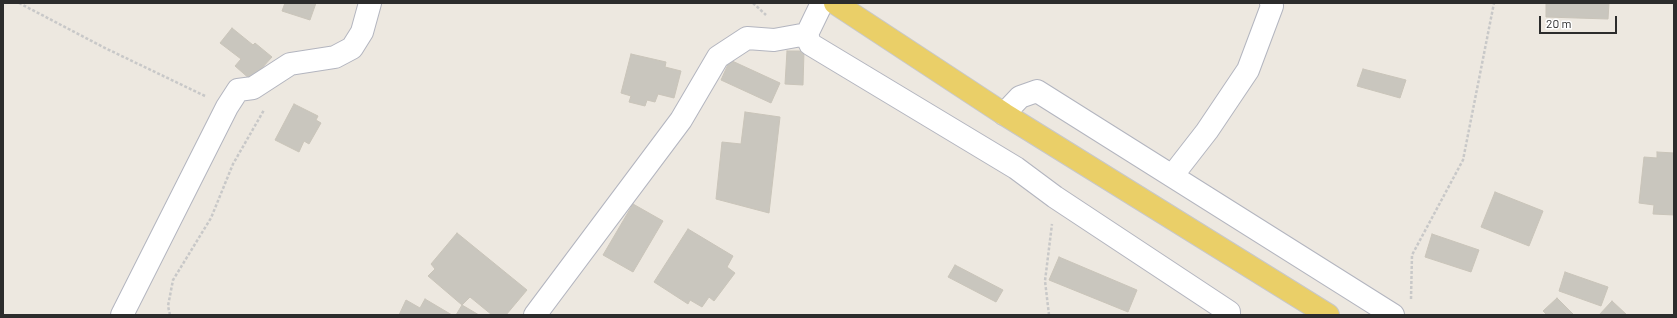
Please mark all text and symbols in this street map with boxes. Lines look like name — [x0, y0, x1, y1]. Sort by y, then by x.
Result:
scale bar — [1541, 8, 1619, 34]
text: 20 m — [1546, 16, 1572, 30]

